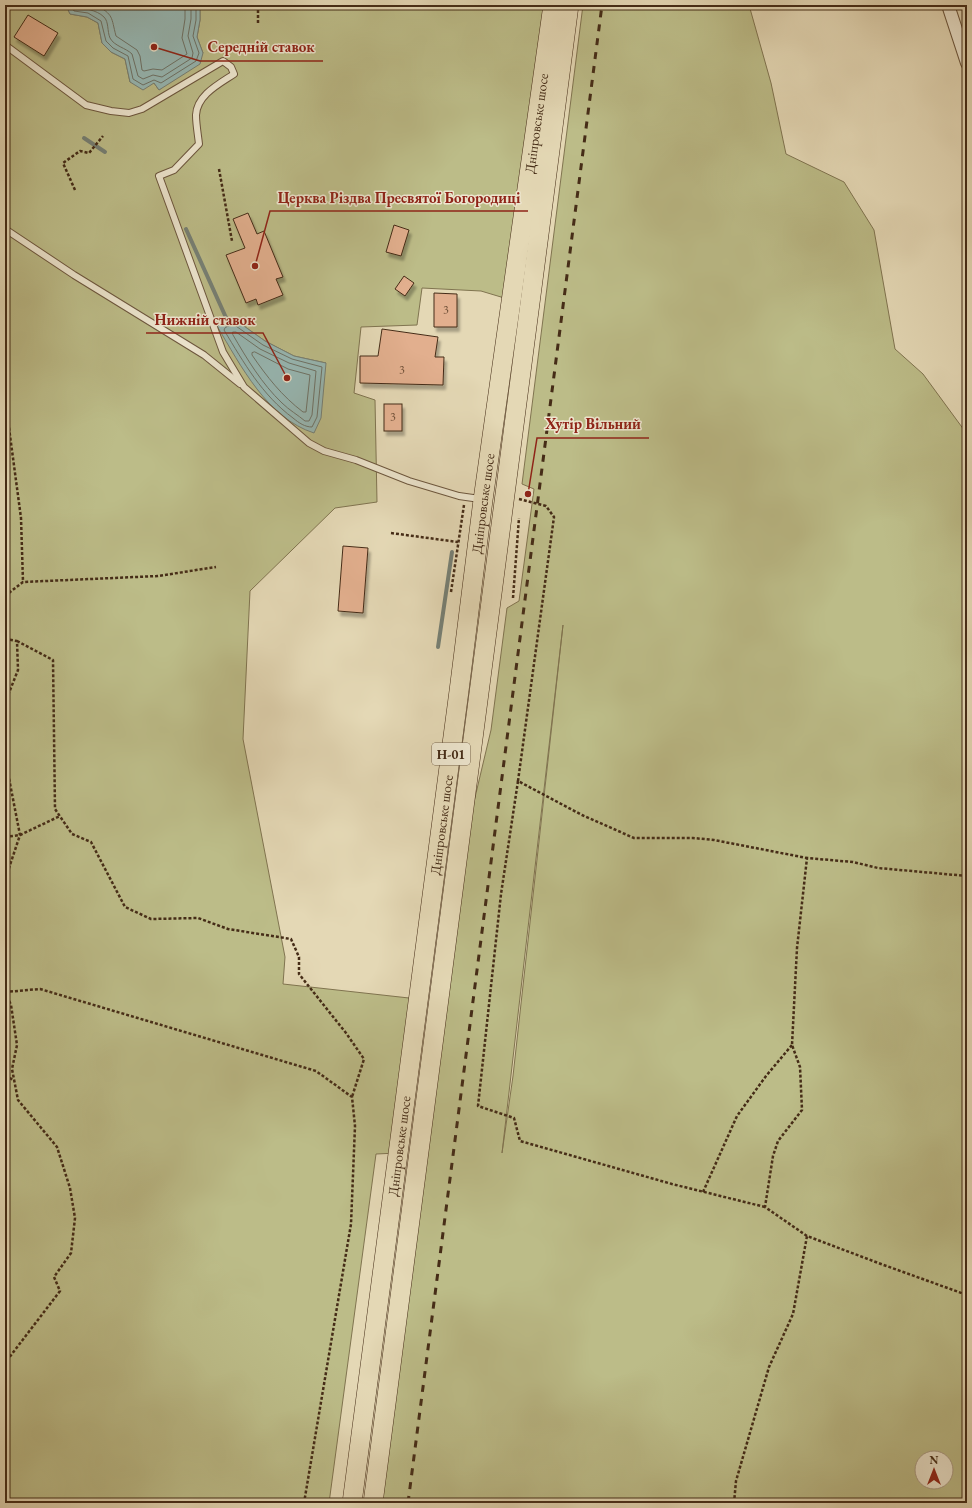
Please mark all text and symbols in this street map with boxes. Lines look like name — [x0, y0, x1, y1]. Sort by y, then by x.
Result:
callout: Середній ставок — [200, 34, 323, 61]
text: Середній ставок — [208, 37, 315, 56]
street label: Дніпровське шосе — [520, 71, 552, 175]
callout: Церква Різдва Пресвятої Богородиці — [270, 184, 528, 211]
text: Церква Різдва Пресвятої Богородиці — [278, 188, 521, 207]
house number: 3 — [443, 302, 449, 318]
callout: Нижній ставок — [146, 306, 263, 333]
text: Нижній ставок — [155, 310, 256, 329]
house number: 3 — [399, 362, 405, 378]
house number: 3 — [390, 409, 396, 425]
callout: Хутір Вільний — [537, 411, 649, 438]
text: Хутір Вільний — [544, 414, 641, 433]
street label: Дніпровське шосе — [467, 452, 499, 555]
road number: Н-01 — [432, 743, 470, 765]
street label: Дніпровське шосе — [426, 773, 457, 876]
street label: Дніпровське шосе — [384, 1094, 415, 1197]
north arrow — [914, 1450, 954, 1490]
text: N — [930, 1453, 939, 1467]

